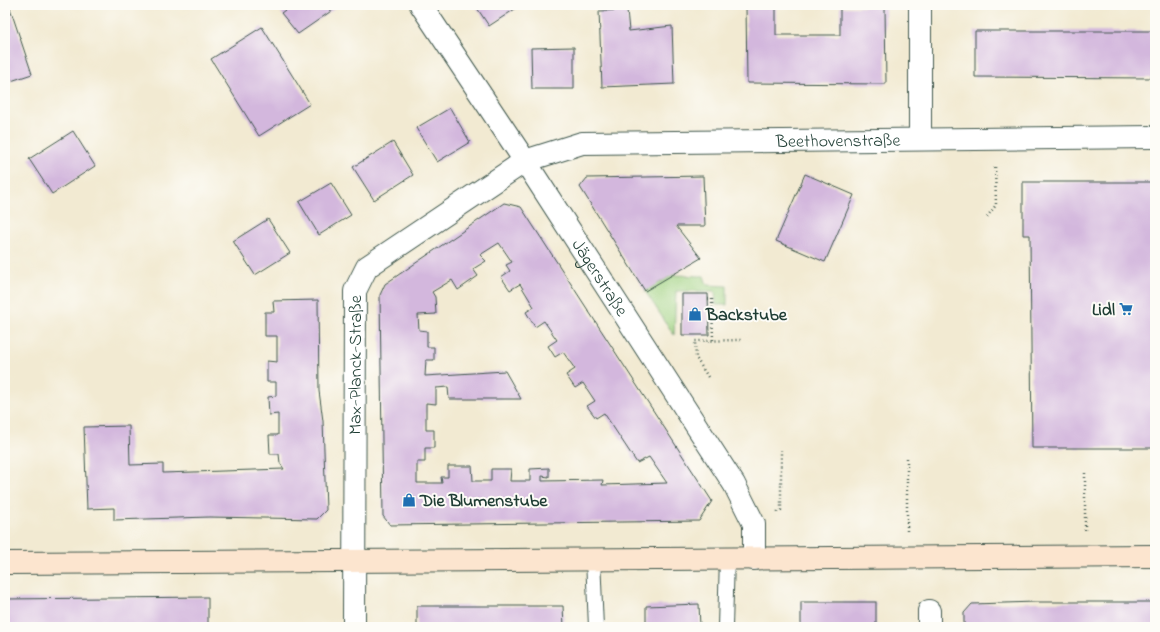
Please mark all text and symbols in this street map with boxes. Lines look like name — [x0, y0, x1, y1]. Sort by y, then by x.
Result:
street label: Beethovenstraße — [775, 129, 902, 156]
street label: Jägerstraße — [564, 234, 634, 323]
street label: Max-Planck-Straße — [344, 294, 370, 435]
place label: Lidl — [1092, 298, 1115, 324]
supermarket icon: Lidl — [1118, 301, 1134, 317]
place label: Backstube — [705, 303, 788, 329]
shop icon: Backstube — [687, 306, 703, 322]
place label: Die Blumenstube — [419, 489, 548, 515]
shop icon: Die Blumenstube — [401, 492, 417, 508]

